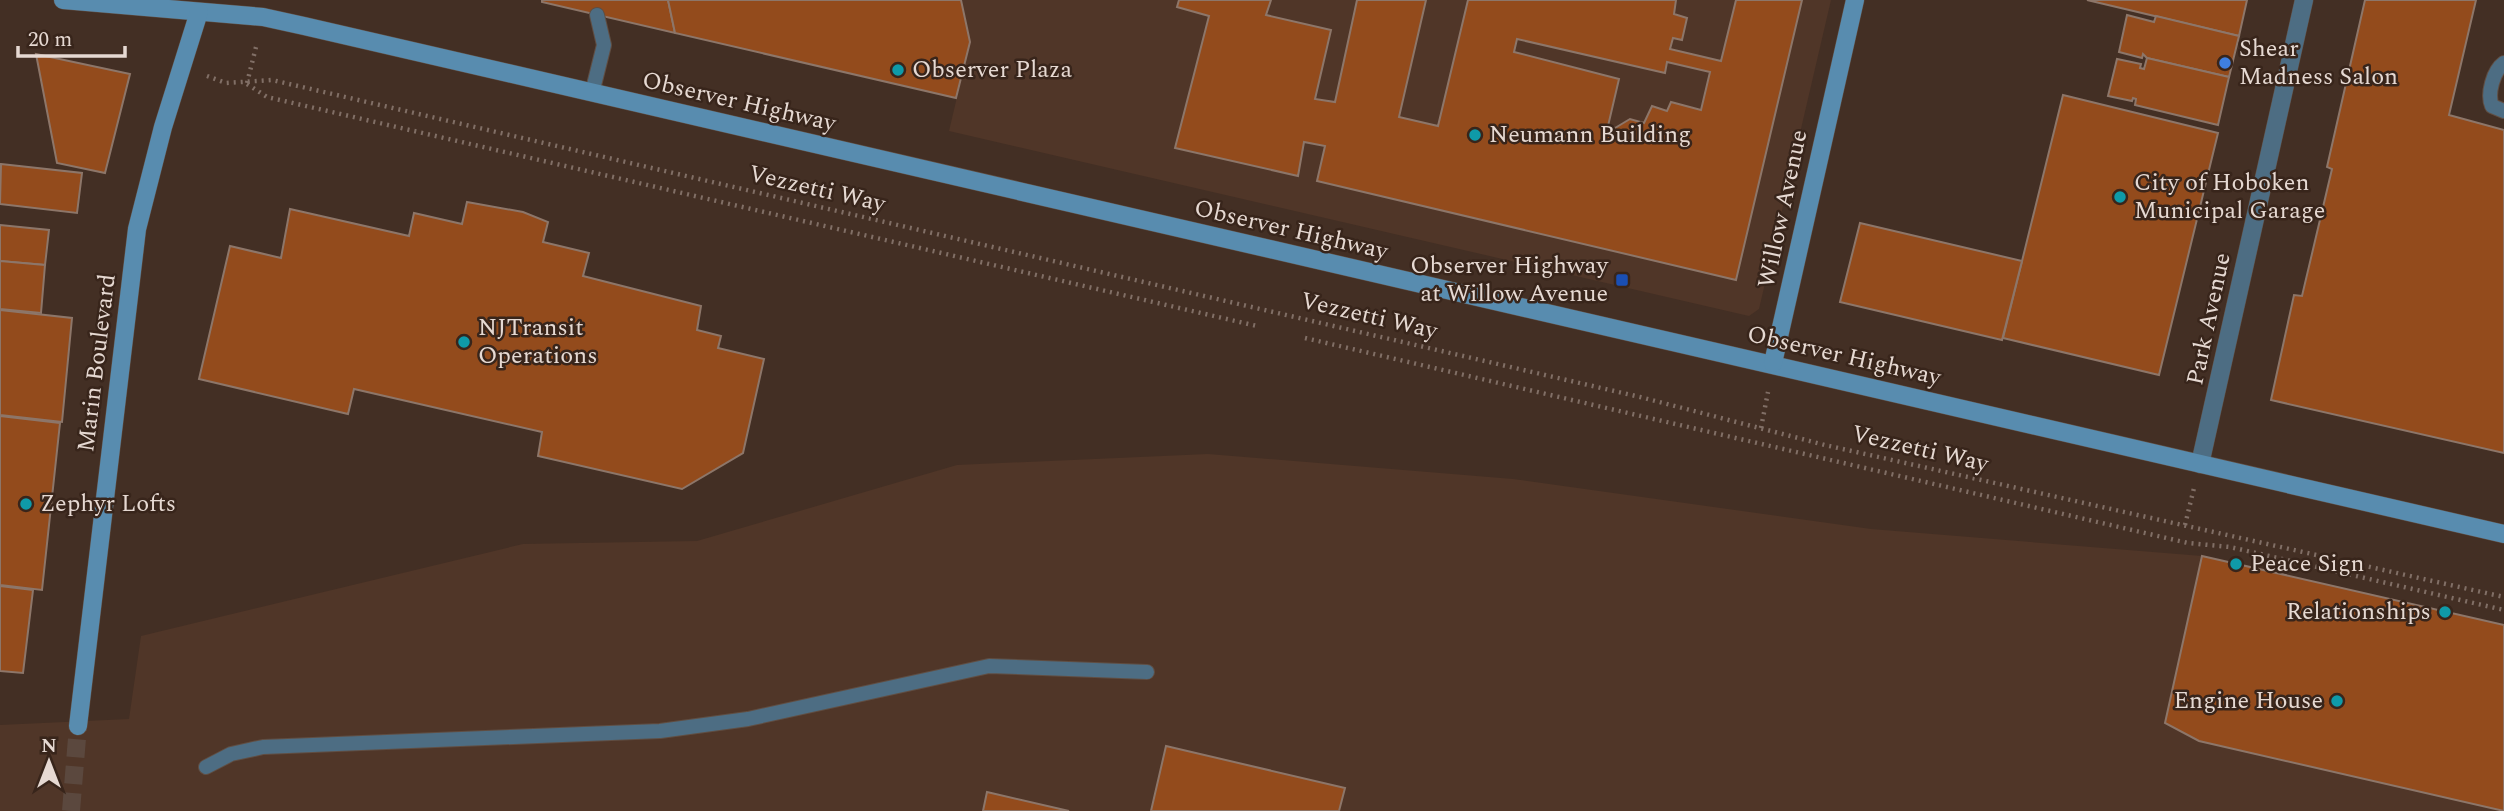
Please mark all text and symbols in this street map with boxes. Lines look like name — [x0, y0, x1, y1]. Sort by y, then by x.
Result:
scale bar — [18, 14, 124, 58]
text: 20 m — [28, 24, 72, 56]
place label: Shear Madness Salon — [2239, 31, 2398, 95]
place label: Observer Plaza — [912, 52, 1072, 88]
marker: Shear Madness Salon — [2217, 55, 2233, 71]
street label: Observer Highway — [639, 62, 841, 142]
marker: Observer Plaza — [890, 62, 906, 78]
place label: Neumann Building — [1489, 117, 1691, 153]
street label: Willow Avenue — [1749, 126, 1817, 292]
marker: Neumann Building — [1467, 127, 1483, 143]
street label: Vezzetti Way — [745, 156, 890, 223]
place label: City of Hoboken Municipal Garage — [2134, 165, 2325, 229]
marker: City of Hoboken Municipal Garage — [2112, 189, 2128, 205]
street label: Observer Highway — [1191, 190, 1393, 270]
place label: Observer Highway at Willow Avenue — [1410, 248, 1609, 312]
street label: Park Avenue — [2177, 249, 2241, 389]
street label: Marin Boulevard — [68, 272, 126, 454]
marker: Observer Highway at Willow Avenue — [1614, 272, 1630, 288]
street label: Vezzetti Way — [1297, 283, 1442, 350]
place label: NJTransit Operations — [478, 310, 598, 374]
street label: Observer Highway — [1744, 316, 1946, 396]
marker: NJTransit Operations — [456, 334, 472, 350]
street label: Vezzetti Way — [1848, 416, 1993, 483]
place label: Zephyr Lofts — [40, 486, 176, 522]
marker: Zephyr Lofts — [18, 496, 34, 512]
place label: Peace Sign — [2250, 546, 2365, 582]
marker: Peace Sign — [2228, 556, 2244, 572]
place label: Relationships — [2286, 594, 2431, 630]
marker: Relationships — [2437, 604, 2453, 620]
place label: Engine House — [2173, 683, 2323, 719]
marker: Engine House — [2329, 693, 2345, 709]
north arrow — [14, 727, 84, 797]
text: N — [41, 732, 57, 761]

